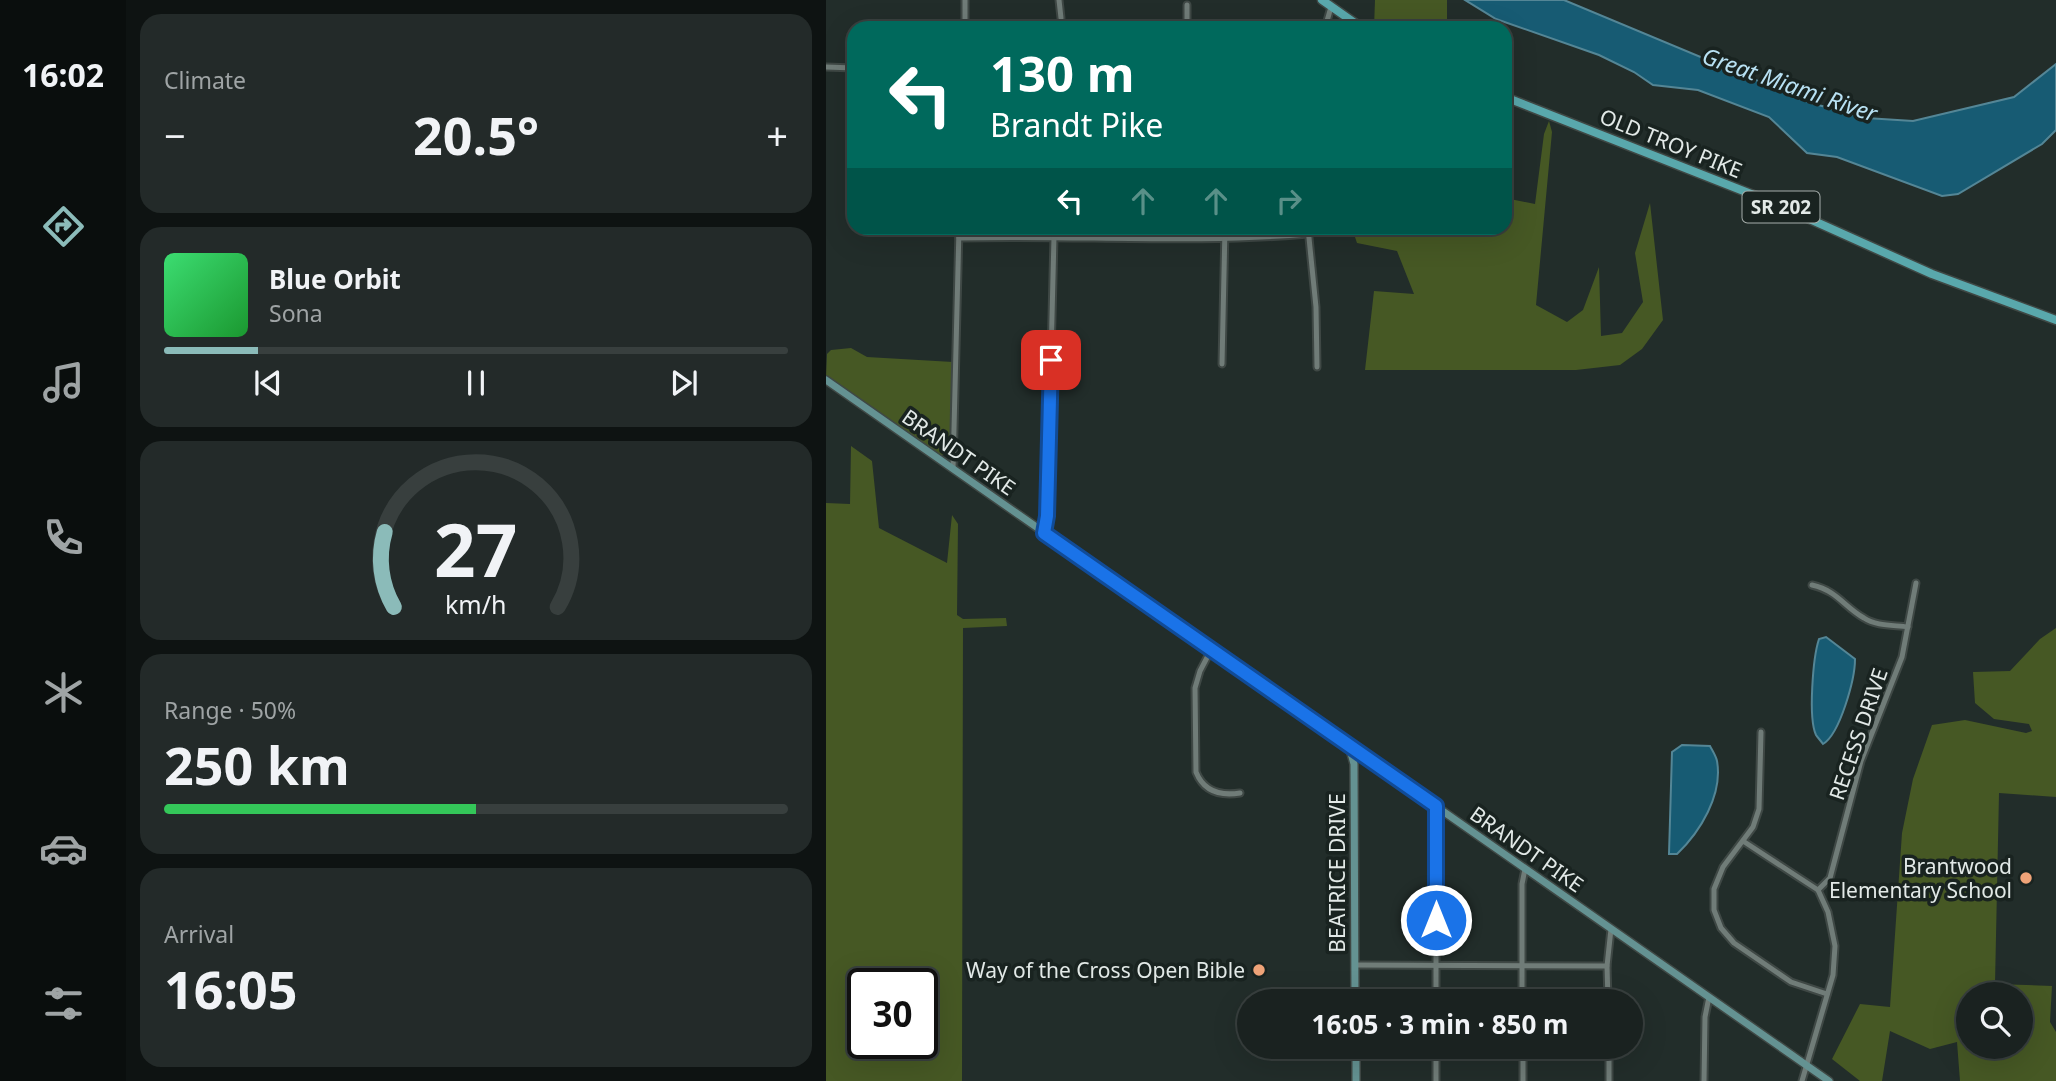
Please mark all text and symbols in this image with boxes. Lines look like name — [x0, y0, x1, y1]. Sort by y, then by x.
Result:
water label: Great Miami River — [1698, 39, 1883, 129]
text: 130 m — [990, 40, 1135, 106]
icon: left — [875, 49, 966, 140]
text: 16:02 — [22, 53, 104, 96]
text: Climate — [164, 64, 246, 96]
text: 20.5° — [413, 99, 539, 170]
street label: OLD TROY PIKE — [1596, 102, 1746, 184]
text: Brandt Pike — [990, 103, 1163, 146]
text: − — [164, 109, 186, 161]
text: + — [766, 109, 788, 161]
icon: left — [1051, 182, 1089, 220]
icon: ahead — [1124, 182, 1162, 220]
icon: ahead — [1197, 182, 1235, 220]
icon: right — [1270, 182, 1308, 220]
road number: SR 202 — [1742, 192, 1819, 223]
icon: directions — [39, 202, 88, 251]
text: Blue Orbit — [269, 261, 401, 297]
text: Sona — [269, 297, 323, 329]
pin — [1021, 330, 1081, 390]
icon: arrive — [1032, 341, 1070, 379]
icon: music — [39, 358, 88, 407]
icon: previous — [249, 364, 287, 402]
icon: pause — [457, 364, 495, 402]
icon: next — [665, 364, 703, 402]
street label: BRANDT PIKE — [897, 403, 1021, 501]
text: 27 — [434, 499, 518, 598]
icon: phone — [39, 513, 88, 562]
text: km/h — [445, 586, 507, 620]
street label: RECESS DRIVE — [1822, 664, 1894, 804]
icon: climate — [39, 668, 88, 717]
text: Range · 50% — [164, 694, 296, 726]
text: 250 km — [164, 729, 350, 800]
street label: BEATRICE DRIVE — [1323, 793, 1351, 953]
street label: BRANDT PIKE — [1465, 800, 1589, 898]
icon: car — [39, 824, 88, 873]
place label: Brantwood Elementary School — [1829, 852, 2012, 904]
marker: Brantwood Elementary School — [2018, 870, 2034, 886]
position arrow — [1399, 883, 1473, 957]
text: Arrival — [164, 918, 234, 950]
text: 16:05 — [164, 953, 298, 1024]
place label: Way of the Cross Open Bible — [966, 956, 1245, 984]
marker: Way of the Cross Open Bible — [1251, 962, 1267, 978]
speed limit sign: 30 — [847, 968, 938, 1059]
icon: filters — [39, 979, 88, 1028]
map controls — [1956, 982, 2033, 1059]
button: search — [1956, 982, 2033, 1059]
text: 16:05 · 3 min · 850 m — [1312, 1006, 1568, 1042]

